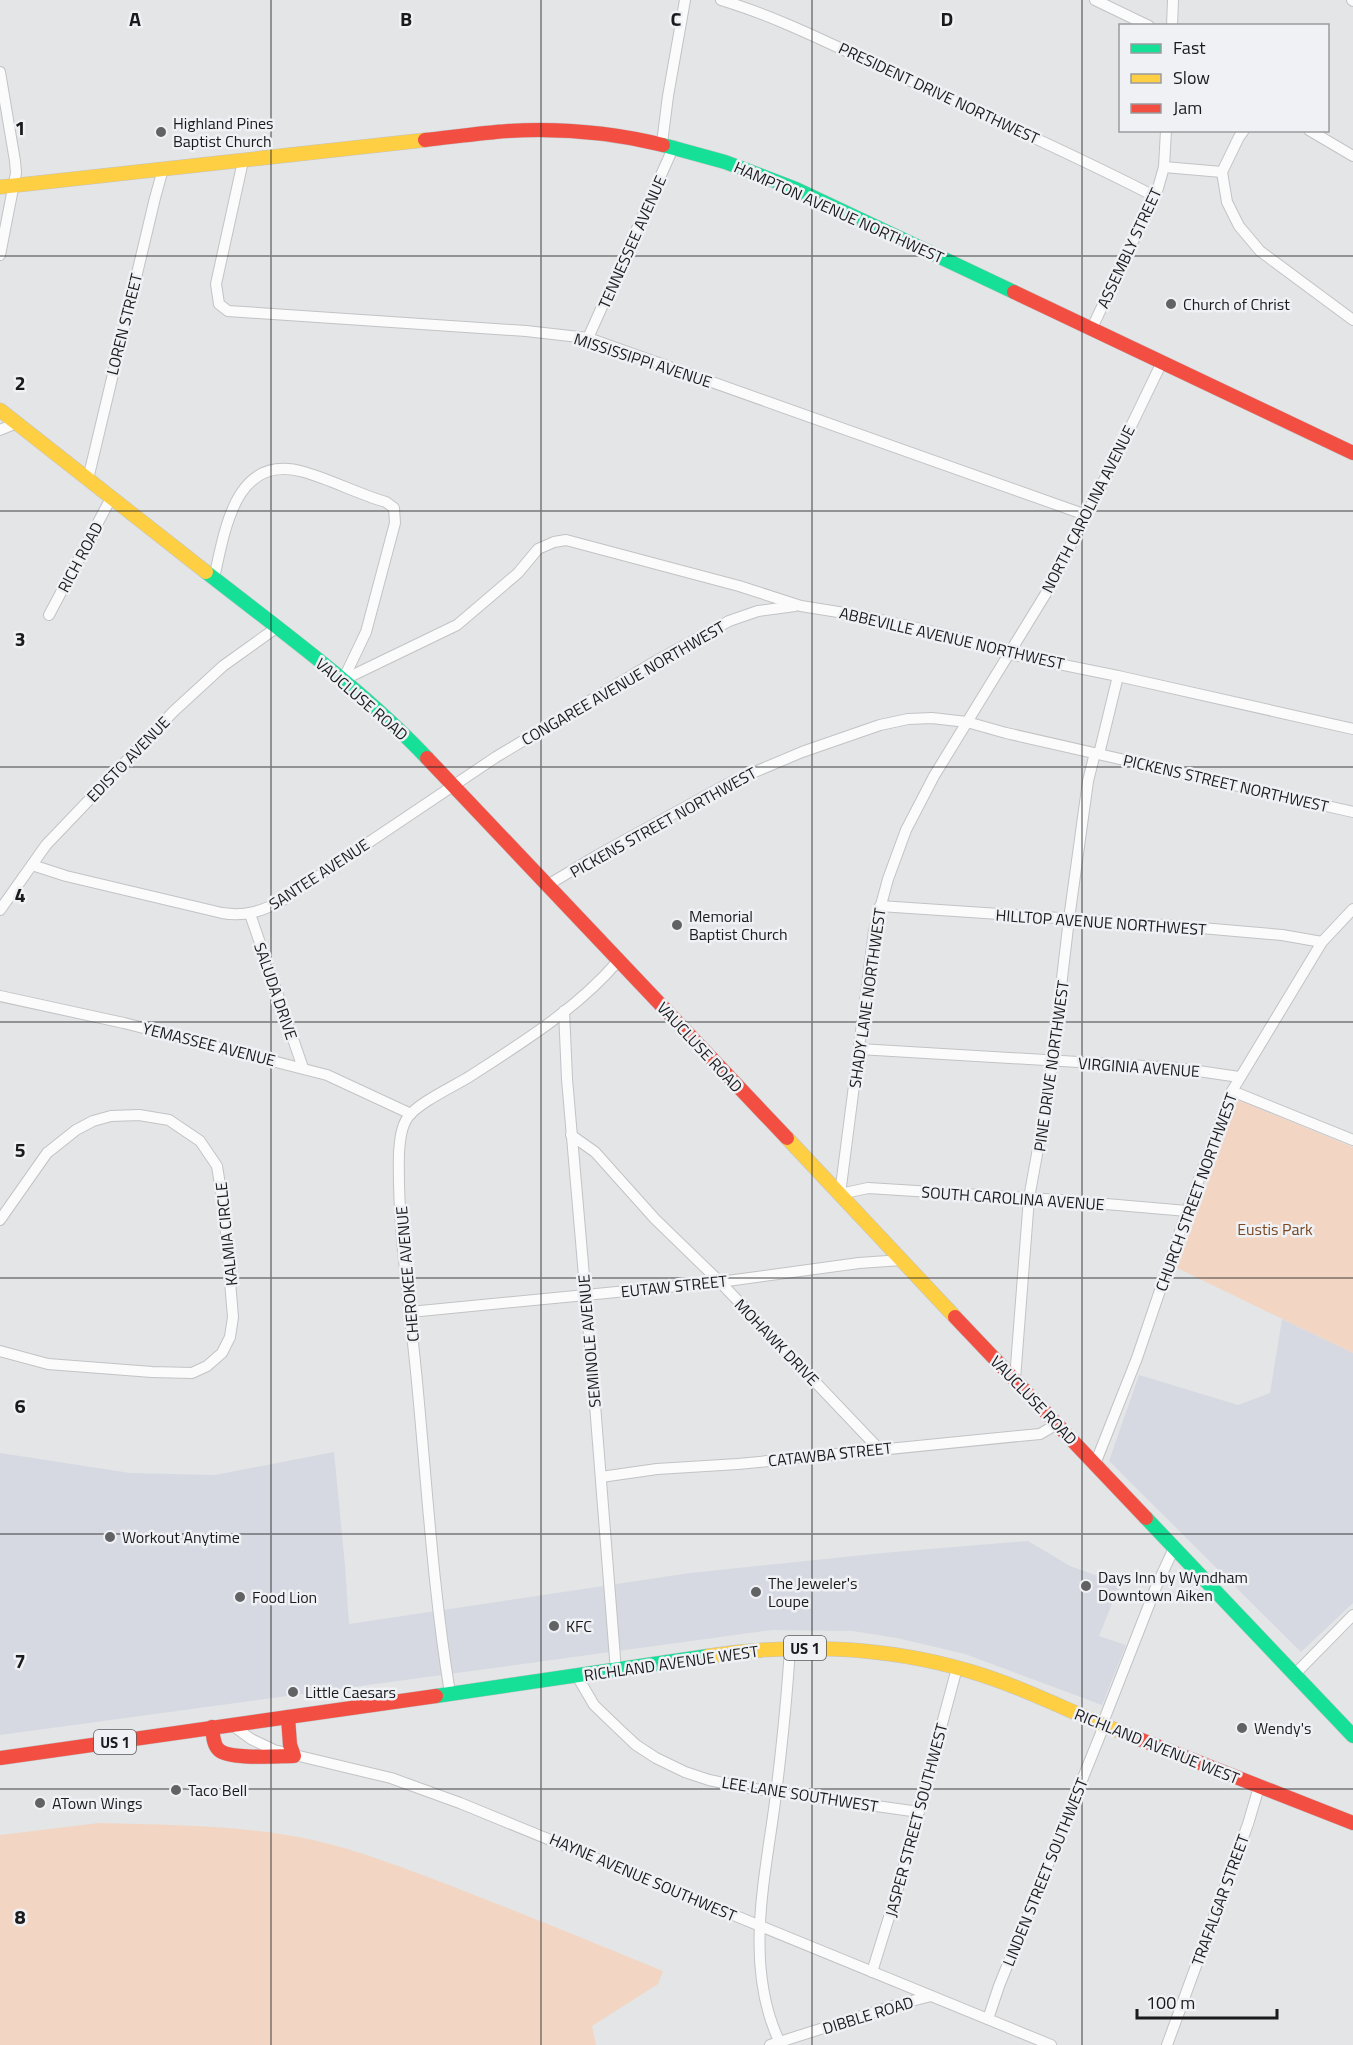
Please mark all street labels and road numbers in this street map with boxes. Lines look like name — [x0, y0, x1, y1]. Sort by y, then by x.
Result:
street label: PRESIDENT DRIVE NORTHWEST — [835, 36, 1044, 150]
street label: HAMPTON AVENUE NORTHWEST — [730, 155, 948, 269]
street label: TENNESSEE AVENUE — [592, 171, 672, 312]
street label: ASSEMBLY STREET — [1091, 183, 1168, 312]
street label: LOREN STREET — [100, 270, 148, 377]
street label: MISSISSIPPI AVENUE — [571, 326, 715, 394]
street label: NORTH CAROLINA AVENUE — [1035, 421, 1141, 597]
street label: RICH ROAD — [51, 517, 109, 597]
street label: ABBEVILLE AVENUE NORTHWEST — [837, 600, 1067, 676]
street label: CONGAREE AVENUE NORTHWEST — [517, 614, 730, 751]
street label: VAUCLUSE ROAD — [310, 652, 414, 746]
street label: EDISTO AVENUE — [81, 711, 175, 807]
street label: PICKENS STREET NORTHWEST — [1121, 748, 1332, 818]
street label: PICKENS STREET NORTHWEST — [565, 760, 761, 883]
street label: SANTEE AVENUE — [264, 832, 374, 916]
street label: HILLTOP AVENUE NORTHWEST — [995, 903, 1208, 941]
street label: SHADY LANE NORTHWEST — [842, 906, 892, 1090]
street label: SALUDA DRIVE — [248, 939, 304, 1043]
street label: PINE DRIVE NORTHWEST — [1027, 978, 1075, 1153]
street label: VAUCLUSE ROAD — [652, 996, 748, 1098]
street label: YEMASSEE AVENUE — [140, 1016, 278, 1072]
street label: VIRGINIA AVENUE — [1077, 1051, 1201, 1083]
street label: CHURCH STREET NORTHWEST — [1149, 1089, 1243, 1295]
street label: SOUTH CAROLINA AVENUE — [921, 1180, 1106, 1216]
street label: KALMIA CIRCLE — [209, 1181, 243, 1287]
street label: CHEROKEE AVENUE — [389, 1205, 425, 1343]
street label: EUTAW STREET — [620, 1268, 729, 1304]
street label: SEMINOLE AVENUE — [571, 1273, 607, 1409]
street label: MOHAWK DRIVE — [729, 1293, 825, 1391]
street label: VAUCLUSE ROAD — [985, 1350, 1083, 1450]
street label: CATAWBA STREET — [767, 1436, 894, 1472]
road number: US 1 — [784, 1636, 826, 1660]
street label: RICHLAND AVENUE WEST — [582, 1639, 760, 1687]
street label: RICHLAND AVENUE WEST — [1071, 1702, 1244, 1790]
street label: JASPER STREET SOUTHWEST — [879, 1720, 954, 1920]
road number: US 1 — [94, 1730, 136, 1754]
street label: LEE LANE SOUTHWEST — [720, 1770, 881, 1818]
street label: LINDEN STREET SOUTHWEST — [996, 1774, 1094, 1970]
street label: HAYNE AVENUE SOUTHWEST — [546, 1827, 741, 1928]
street label: TRAFALGAR STREET — [1185, 1830, 1255, 1969]
street label: DIBBLE ROAD — [820, 1990, 916, 2040]

